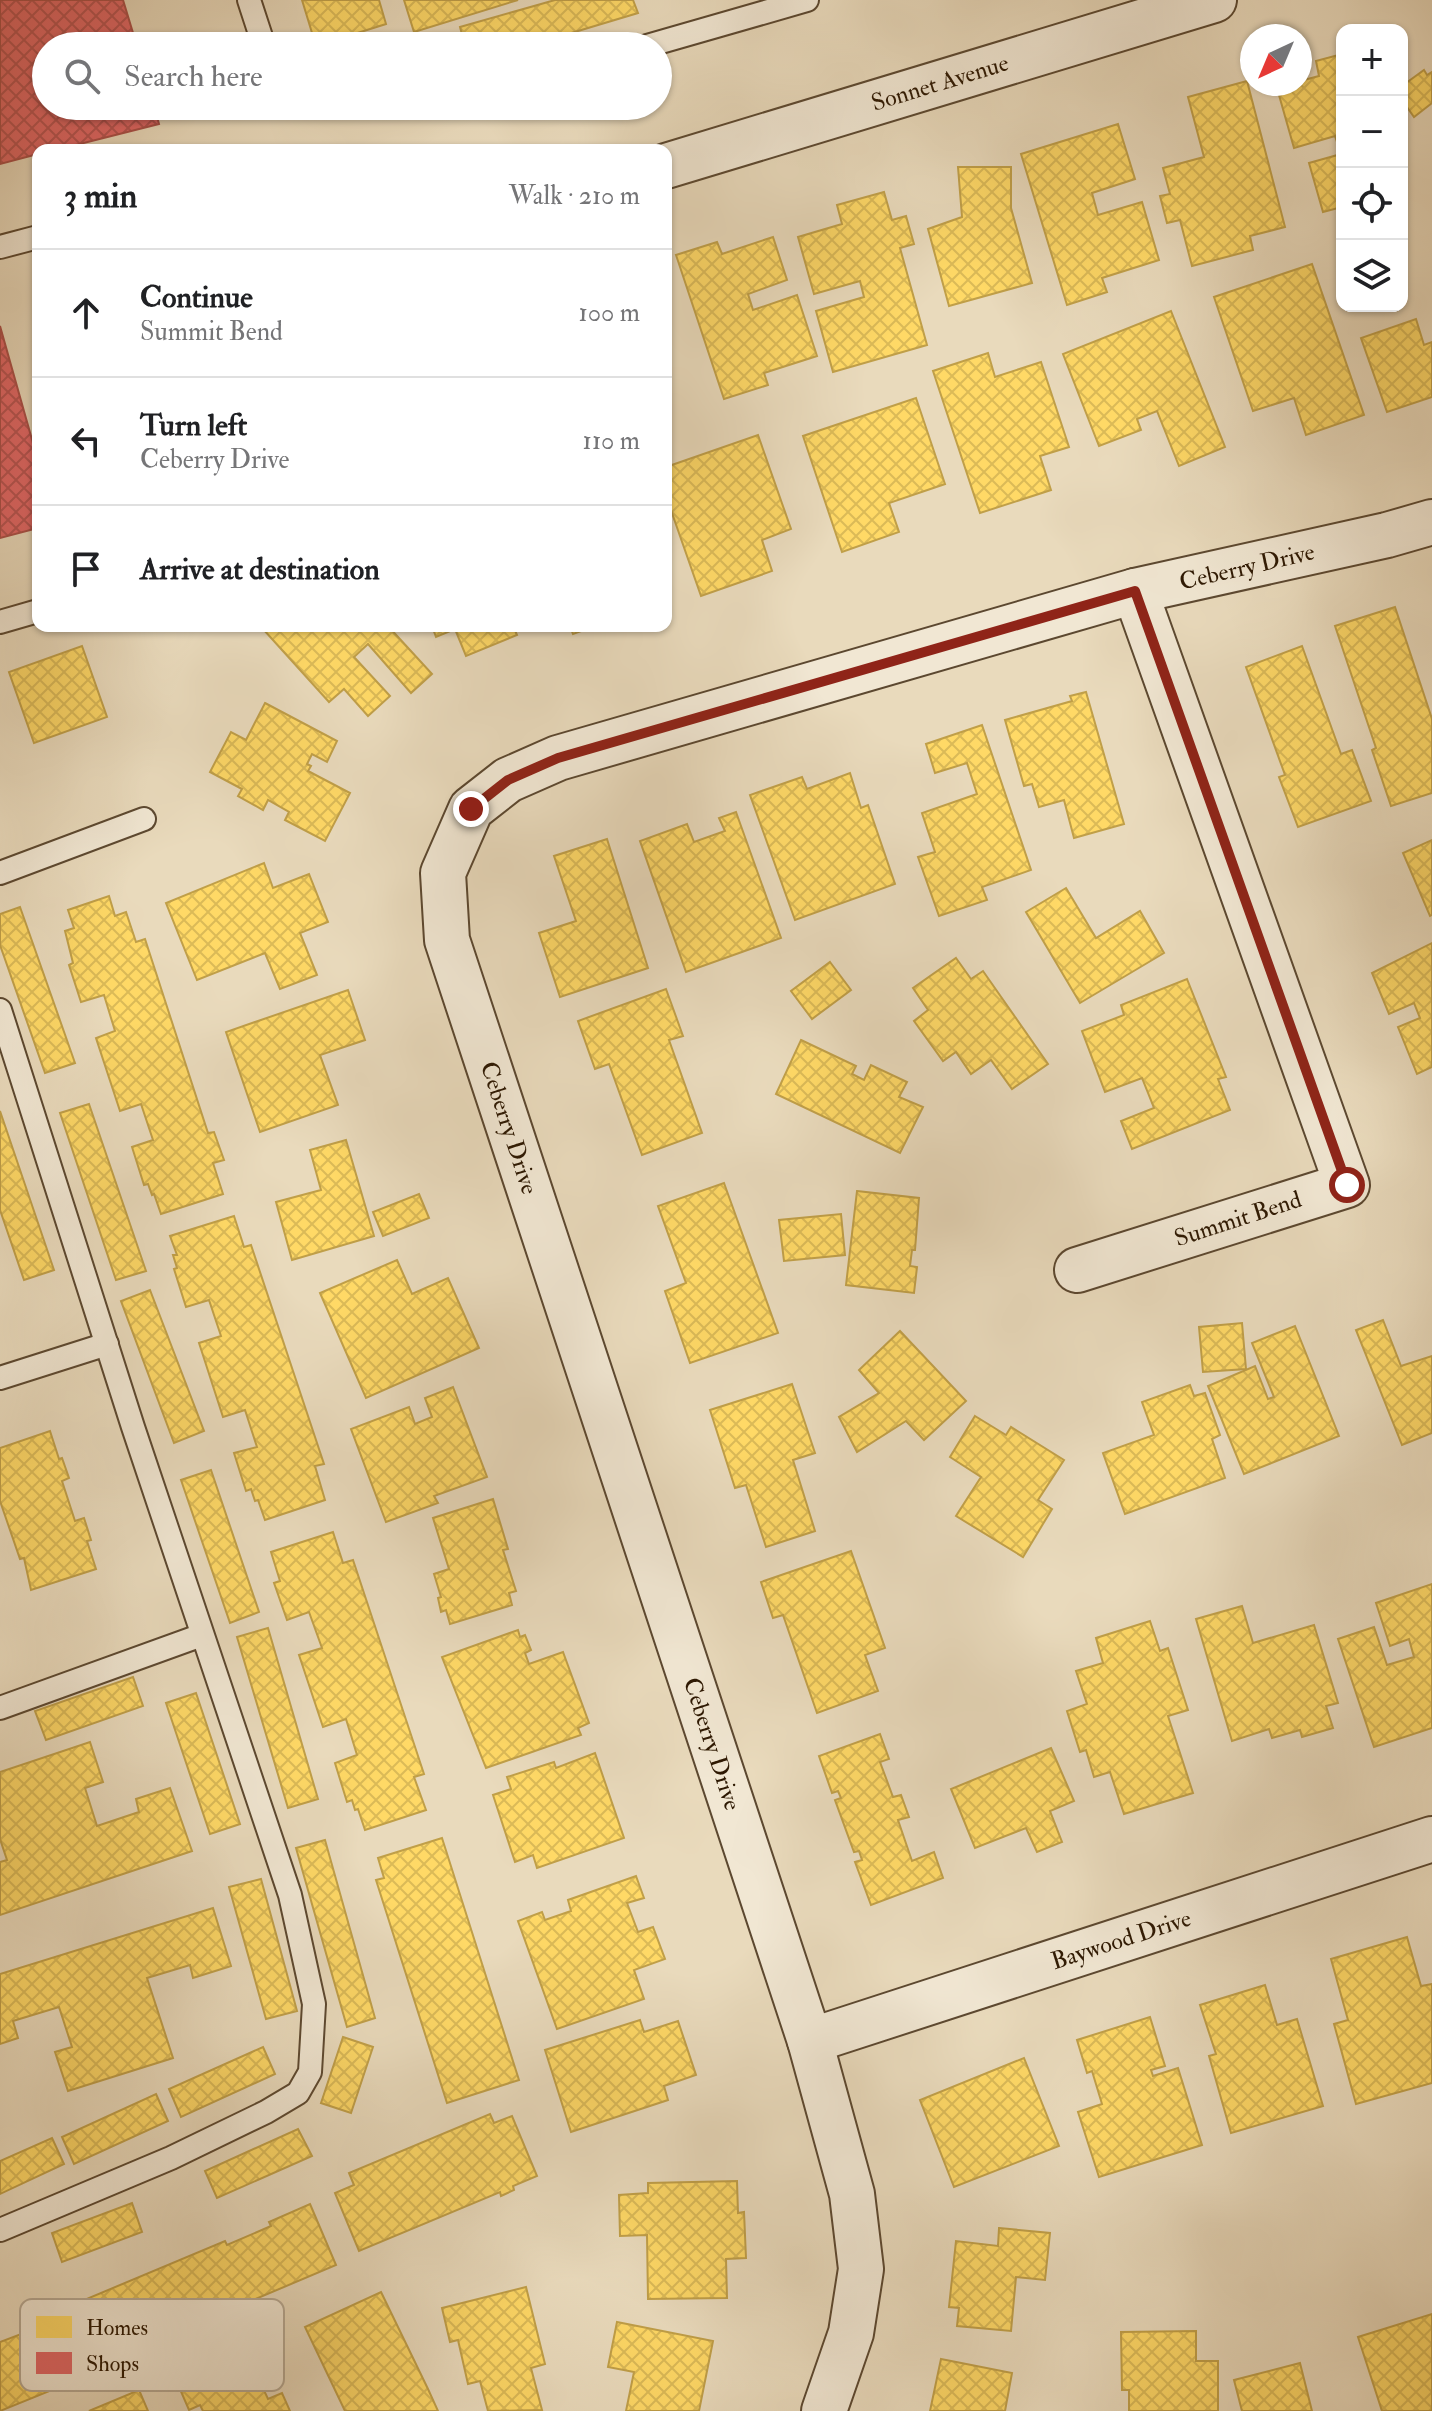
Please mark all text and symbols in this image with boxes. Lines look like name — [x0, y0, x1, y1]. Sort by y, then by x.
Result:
north arrow — [1240, 24, 1312, 96]
map controls — [1336, 24, 1408, 312]
button: + — [1336, 24, 1408, 96]
search box — [32, 32, 672, 120]
street label: Sonnet Avenue — [868, 47, 1012, 119]
icon: search — [60, 54, 104, 98]
text: Search here — [124, 58, 263, 95]
button: − — [1336, 96, 1408, 168]
button: locate — [1336, 168, 1408, 240]
text: 3 min — [64, 175, 137, 218]
text: Walk · 210 m — [509, 180, 640, 212]
button: layers — [1336, 240, 1408, 312]
text: Continue — [140, 279, 253, 316]
icon: ahead — [64, 291, 108, 335]
text: 100 m — [579, 297, 640, 329]
text: Summit Bend — [140, 316, 283, 348]
text: Turn left — [140, 407, 247, 444]
icon: left — [64, 419, 108, 463]
text: 110 m — [583, 425, 640, 457]
text: Ceberry Drive — [140, 444, 289, 476]
street label: Ceberry Drive — [1176, 536, 1318, 598]
icon: arrive — [64, 547, 108, 591]
text: Arrive at destination — [140, 551, 380, 588]
route end — [453, 791, 489, 827]
street label: Ceberry Drive — [473, 1058, 545, 1198]
route start — [1329, 1167, 1365, 1203]
street label: Summit Bend — [1171, 1184, 1306, 1254]
street label: Ceberry Drive — [676, 1674, 748, 1814]
street label: Baywood Drive — [1047, 1903, 1195, 1977]
legend — [20, 2299, 284, 2391]
text: Homes — [86, 2314, 148, 2342]
text: Shops — [86, 2350, 139, 2379]

